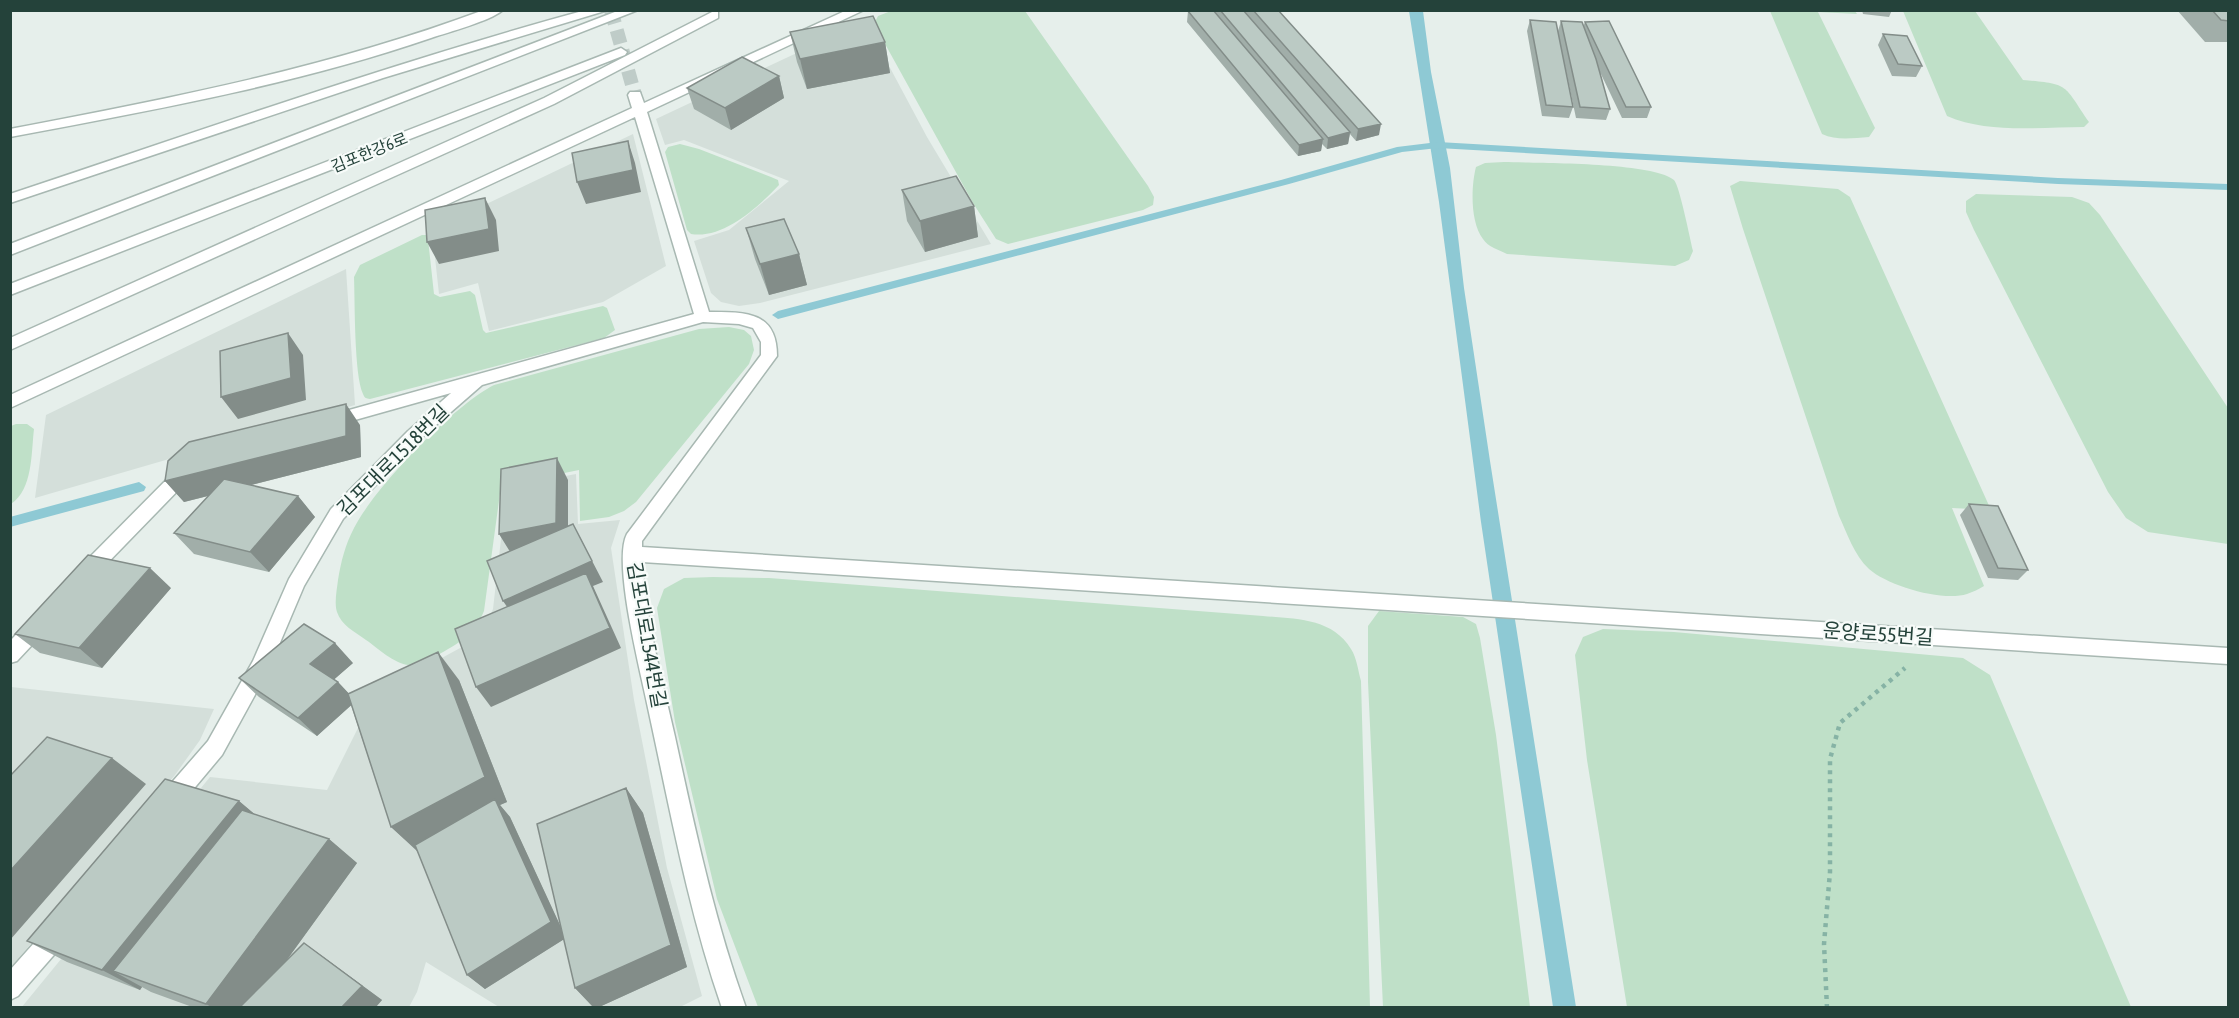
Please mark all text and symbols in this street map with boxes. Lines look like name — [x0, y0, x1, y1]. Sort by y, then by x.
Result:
street label: 김포한강6로 — [328, 128, 410, 176]
street label: 김포대로1518번길 — [332, 399, 453, 520]
street label: 김포대로1544번길 — [623, 560, 672, 710]
street label: 운양로55번길 — [1822, 618, 1934, 649]

